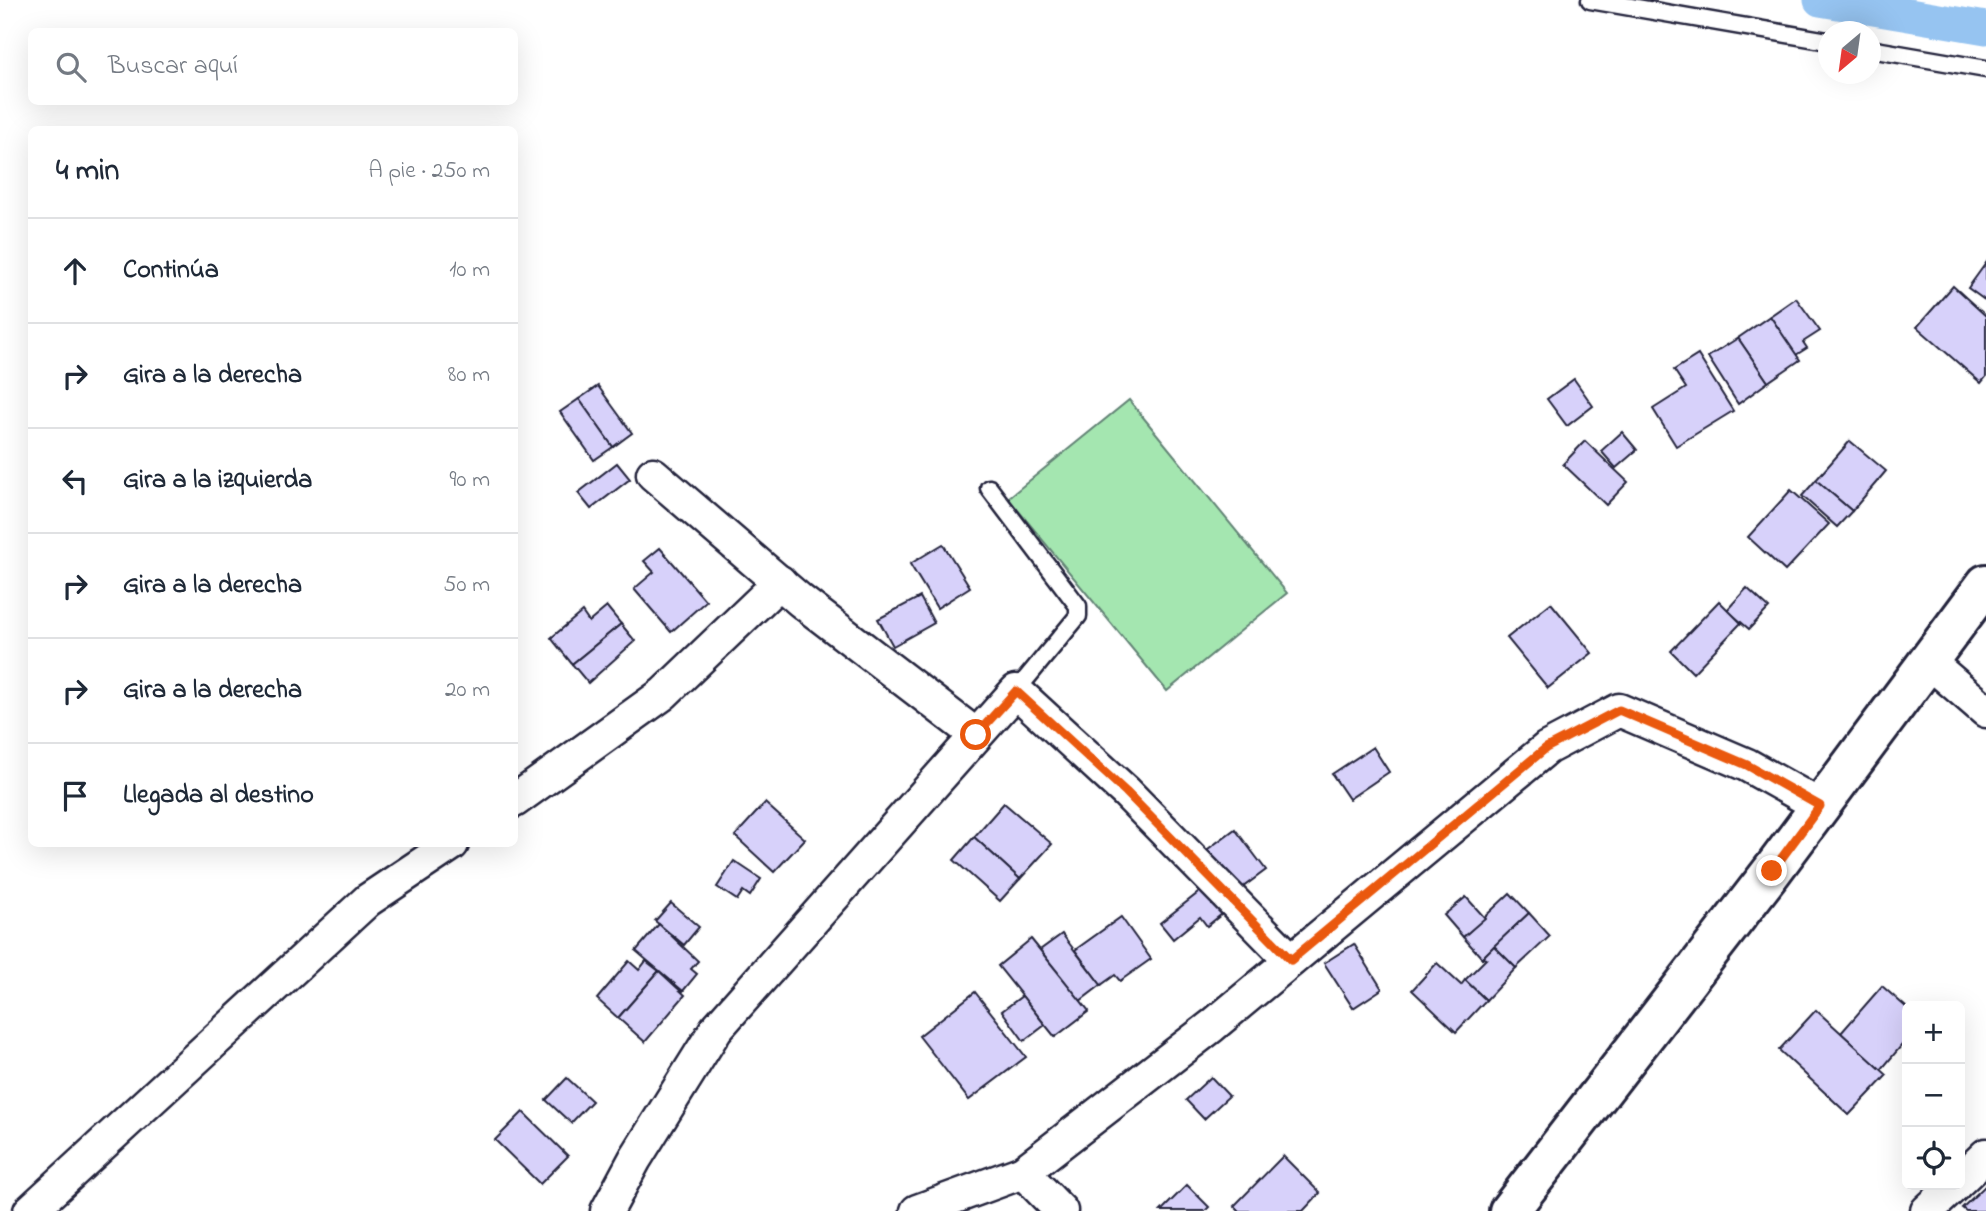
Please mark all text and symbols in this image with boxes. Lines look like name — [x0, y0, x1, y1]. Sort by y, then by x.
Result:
north arrow — [1818, 21, 1881, 84]
search box — [28, 28, 518, 105]
icon: search — [52, 48, 90, 86]
text: Buscar aquí — [108, 48, 238, 86]
text: 4 min — [56, 150, 119, 194]
text: A pie · 250 m — [369, 155, 490, 188]
icon: ahead — [56, 252, 94, 290]
text: Continúa — [123, 252, 219, 290]
text: 10 m — [449, 254, 490, 287]
icon: right — [56, 357, 94, 395]
text: Gira a la derecha — [123, 357, 302, 395]
text: 80 m — [448, 359, 490, 392]
icon: left — [56, 462, 94, 500]
text: Gira a la izquierda — [123, 462, 312, 500]
text: 90 m — [450, 464, 490, 497]
icon: right — [56, 567, 94, 605]
text: Gira a la derecha — [123, 567, 302, 605]
text: 50 m — [443, 569, 490, 602]
icon: right — [56, 672, 94, 710]
text: Gira a la derecha — [123, 672, 302, 710]
text: 20 m — [445, 674, 490, 707]
route start — [960, 719, 991, 750]
icon: arrive — [56, 777, 94, 815]
text: Llegada al destino — [123, 777, 314, 815]
route end — [1756, 855, 1787, 886]
map controls — [1902, 1001, 1965, 1190]
button: + — [1902, 1001, 1965, 1064]
button: − — [1902, 1064, 1965, 1127]
button: locate — [1902, 1127, 1965, 1190]

